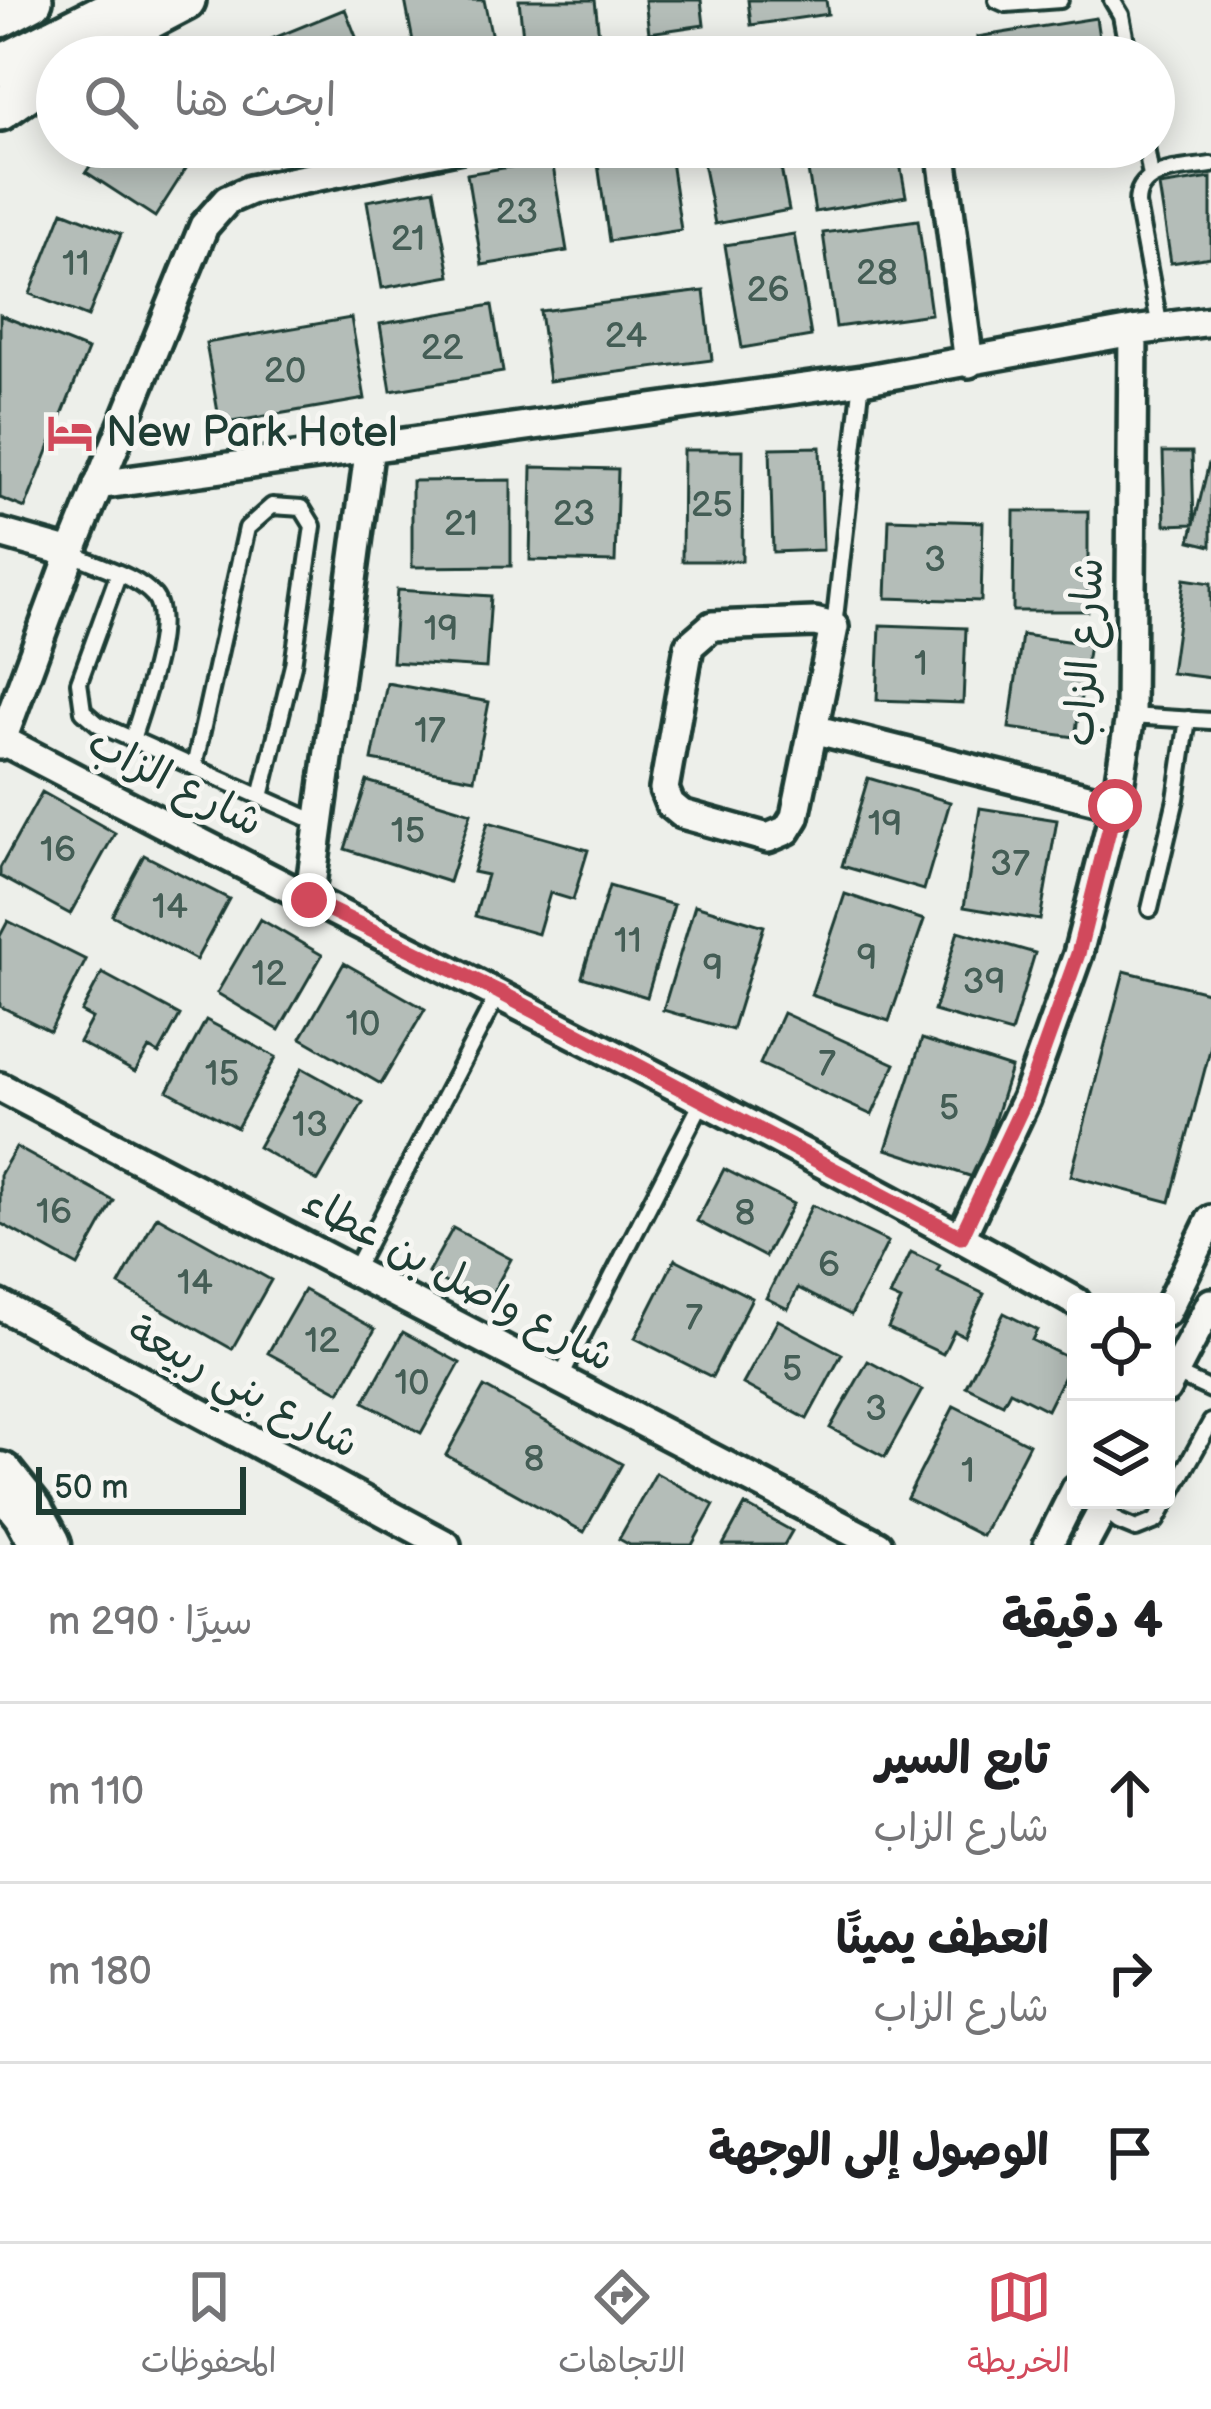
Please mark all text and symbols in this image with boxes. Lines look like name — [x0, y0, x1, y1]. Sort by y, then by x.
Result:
search box — [36, 36, 1175, 168]
icon: search — [78, 69, 144, 135]
text: ابحث هنا — [174, 74, 337, 129]
house number: 23 — [496, 191, 538, 234]
house number: 21 — [391, 218, 425, 261]
house number: 11 — [62, 243, 90, 286]
house number: 28 — [856, 252, 898, 295]
house number: 26 — [746, 269, 790, 312]
house number: 24 — [605, 315, 647, 358]
house number: 22 — [421, 327, 463, 370]
house number: 20 — [264, 350, 306, 393]
hotel icon: New Park Hotel — [45, 408, 95, 458]
place label: New Park Hotel — [106, 408, 398, 459]
house number: 25 — [691, 484, 733, 527]
house number: 23 — [553, 493, 595, 536]
house number: 21 — [444, 503, 478, 546]
house number: 3 — [924, 539, 946, 582]
street label: شارع الزاب — [1055, 556, 1117, 748]
house number: 19 — [424, 608, 458, 651]
house number: 1 — [914, 643, 928, 686]
house number: 17 — [414, 710, 446, 753]
street label: شارع الزاب — [78, 717, 271, 850]
route start — [1088, 779, 1142, 833]
house number: 19 — [868, 803, 902, 846]
house number: 15 — [391, 810, 425, 853]
house number: 16 — [40, 829, 76, 872]
house number: 37 — [990, 843, 1030, 886]
route end — [282, 873, 336, 927]
house number: 14 — [152, 886, 188, 929]
house number: 11 — [614, 920, 642, 963]
house number: 9 — [857, 937, 877, 980]
house number: 9 — [703, 947, 723, 990]
house number: 12 — [251, 953, 287, 996]
house number: 39 — [963, 961, 1005, 1004]
house number: 10 — [345, 1003, 381, 1046]
house number: 7 — [818, 1043, 836, 1086]
house number: 15 — [205, 1053, 239, 1096]
house number: 5 — [939, 1087, 959, 1130]
house number: 13 — [292, 1104, 328, 1147]
street label: شارع واصل بن عطاء — [292, 1176, 623, 1385]
house number: 16 — [36, 1191, 72, 1234]
house number: 8 — [735, 1192, 756, 1235]
house number: 6 — [818, 1244, 840, 1287]
house number: 14 — [177, 1262, 213, 1305]
map controls — [1067, 1293, 1175, 1509]
button: locate — [1067, 1293, 1175, 1401]
house number: 7 — [685, 1297, 703, 1340]
street label: شارع بني ربيعة — [115, 1306, 367, 1478]
house number: 12 — [304, 1320, 340, 1363]
house number: 5 — [782, 1348, 802, 1391]
house number: 10 — [394, 1362, 430, 1405]
house number: 3 — [865, 1388, 887, 1431]
button: layers — [1067, 1401, 1175, 1509]
house number: 8 — [524, 1438, 545, 1481]
house number: 1 — [961, 1450, 975, 1493]
scale bar — [36, 1461, 246, 1514]
text: 50 m — [54, 1468, 129, 1508]
text: 4 دقيقة — [1002, 1591, 1163, 1652]
text: سيرًا · 290 m — [48, 1599, 253, 1646]
text: تابع السير — [876, 1732, 1049, 1787]
icon: ahead — [1097, 1760, 1163, 1826]
text: 110 m — [48, 1769, 144, 1816]
text: شارع الزاب — [873, 1806, 1049, 1853]
text: انعطف يمينًا — [836, 1912, 1049, 1967]
icon: right — [1097, 1940, 1163, 2006]
text: 180 m — [48, 1949, 152, 1996]
text: شارع الزاب — [873, 1986, 1049, 2033]
icon: arrive — [1097, 2120, 1163, 2186]
text: الوصول إلى الوجهة — [708, 2124, 1049, 2179]
tab: المحفوظات — [141, 2264, 277, 2390]
tab: الاتجاهات — [558, 2264, 686, 2390]
tab: الخريطة — [967, 2264, 1070, 2390]

